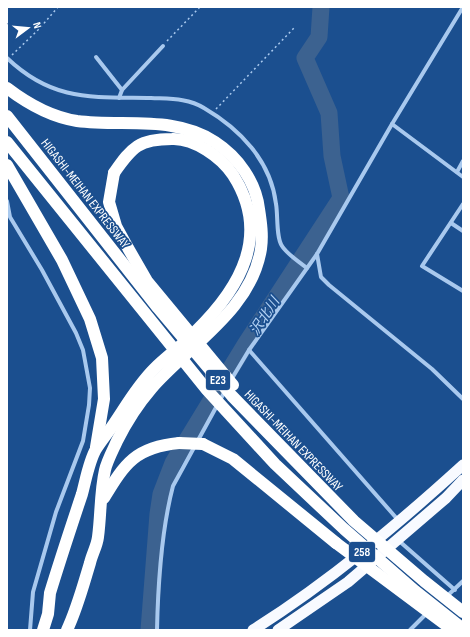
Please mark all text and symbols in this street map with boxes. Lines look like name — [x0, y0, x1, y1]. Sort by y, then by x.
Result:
north arrow — [8, 8, 48, 48]
text: N — [30, 21, 44, 30]
street label: HIGASHI-MEIHAN EXPRESSWAY — [37, 136, 133, 252]
water label: 沢北川 — [246, 292, 284, 339]
road number: E23 — [206, 370, 230, 390]
street label: HIGASHI-MEIHAN EXPRESSWAY — [241, 387, 346, 495]
road number: 258 — [349, 542, 375, 562]

